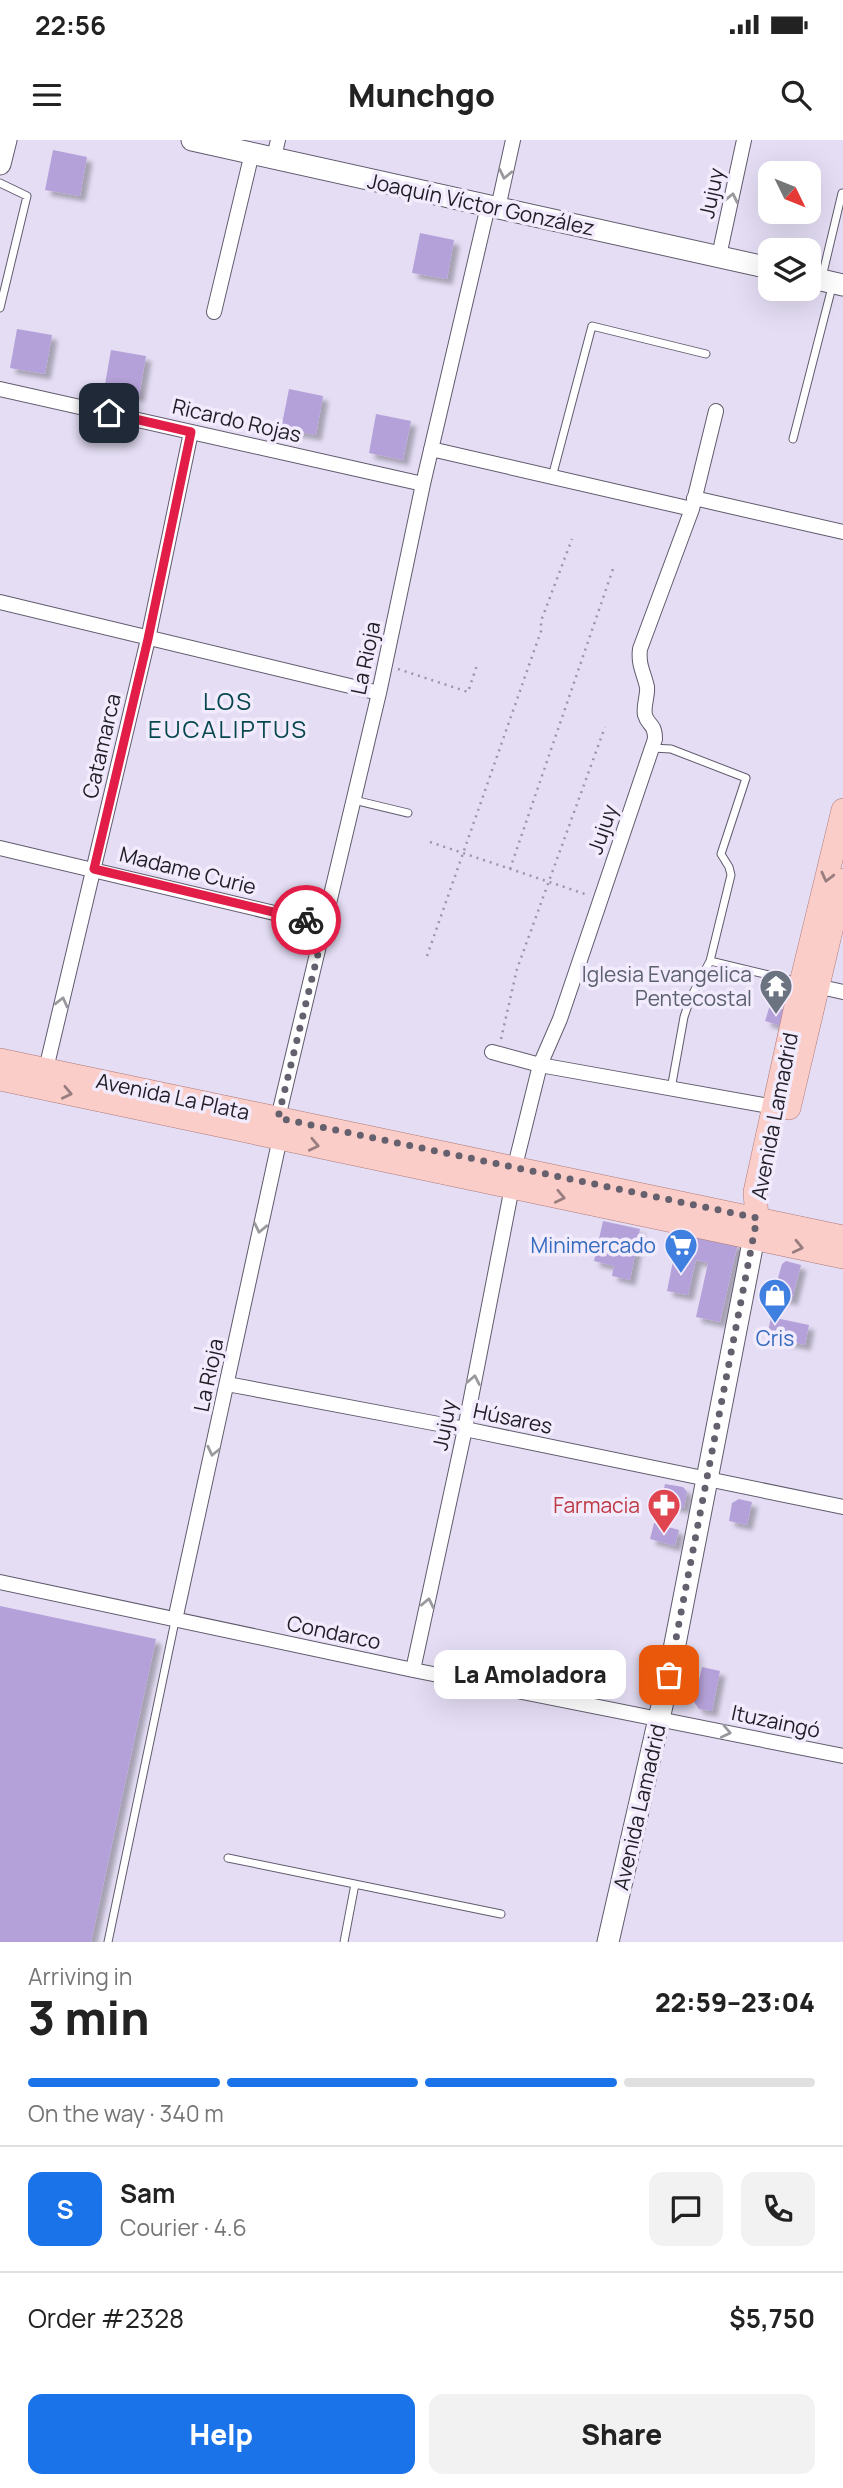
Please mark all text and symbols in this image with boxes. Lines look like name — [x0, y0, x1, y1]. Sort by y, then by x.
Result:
text: 22:56 — [35, 7, 106, 43]
text: Munchgo — [348, 73, 495, 117]
icon: menu — [28, 76, 66, 114]
icon: search — [777, 76, 815, 114]
north arrow — [758, 161, 821, 224]
map controls — [758, 161, 821, 301]
street label: Jujuy — [692, 165, 730, 221]
street label: Joaquín Víctor González — [365, 166, 597, 242]
one-way arrow — [499, 168, 514, 180]
one-way arrow — [723, 192, 738, 204]
button: layers — [758, 238, 821, 301]
pin — [79, 383, 139, 443]
street label: Ricardo Rojas — [170, 392, 304, 448]
icon: home — [90, 394, 128, 432]
street label: La Rioja — [344, 619, 386, 697]
district label: LOS EUCALIPTUS — [148, 684, 308, 745]
street label: Catamarca — [75, 691, 127, 801]
street label: Jujuy — [580, 800, 624, 858]
street label: Madame Curie — [117, 839, 259, 901]
one-way arrow — [821, 870, 835, 882]
courier — [271, 885, 341, 955]
icon: bike — [287, 901, 325, 939]
place label: Iglesia Evangelica Pentecostal — [582, 960, 752, 1012]
temple icon: Iglesia Evangelica Pentecostal — [757, 967, 795, 1016]
one-way arrow — [54, 997, 68, 1009]
street label: Avenida Lamadrid — [744, 1030, 804, 1202]
street label: Avenida La Plata — [94, 1066, 252, 1126]
one-way arrow — [61, 1085, 73, 1100]
one-way arrow — [308, 1136, 320, 1151]
one-way arrow — [554, 1188, 566, 1203]
one-way arrow — [254, 1222, 269, 1234]
supermarket icon: Minimercado — [662, 1226, 700, 1275]
place label: Minimercado — [531, 1231, 656, 1259]
one-way arrow — [792, 1239, 804, 1253]
shop icon: Cris — [756, 1276, 794, 1325]
place label: Cris — [756, 1324, 794, 1352]
street label: La Rioja — [187, 1336, 229, 1414]
one-way arrow — [466, 1374, 481, 1386]
street label: Húsares — [471, 1396, 555, 1440]
street label: Jujuy — [425, 1397, 463, 1453]
one-way arrow — [206, 1445, 221, 1457]
pharmacy icon: Farmacia — [645, 1486, 683, 1535]
place label: Farmacia — [553, 1491, 640, 1519]
one-way arrow — [419, 1597, 434, 1609]
street label: Condarco — [285, 1608, 383, 1656]
pin — [639, 1645, 699, 1705]
callout: La Amoladora — [434, 1650, 627, 1700]
icon: bag — [650, 1656, 688, 1694]
text: La Amoladora — [453, 1658, 607, 1690]
street label: Ituzaingó — [729, 1698, 823, 1744]
street label: Avenida Lamadrid — [606, 1721, 672, 1893]
one-way arrow — [720, 1723, 732, 1738]
text: Arriving in — [28, 1960, 133, 1992]
text: 22:59–23:04 — [655, 1984, 815, 2020]
text: 3 min — [28, 1986, 149, 2049]
text: On the way · 340 m — [28, 2097, 224, 2129]
button: chat — [649, 2172, 723, 2246]
button: phone — [741, 2172, 815, 2246]
text: Sam — [120, 2175, 175, 2211]
text: S — [56, 2191, 74, 2227]
text: Courier · 4.6 — [120, 2211, 247, 2243]
text: Order #2328 — [28, 2300, 184, 2336]
text: $5,750 — [729, 2300, 815, 2336]
button: Help — [28, 2394, 415, 2474]
button: Share — [429, 2394, 815, 2474]

